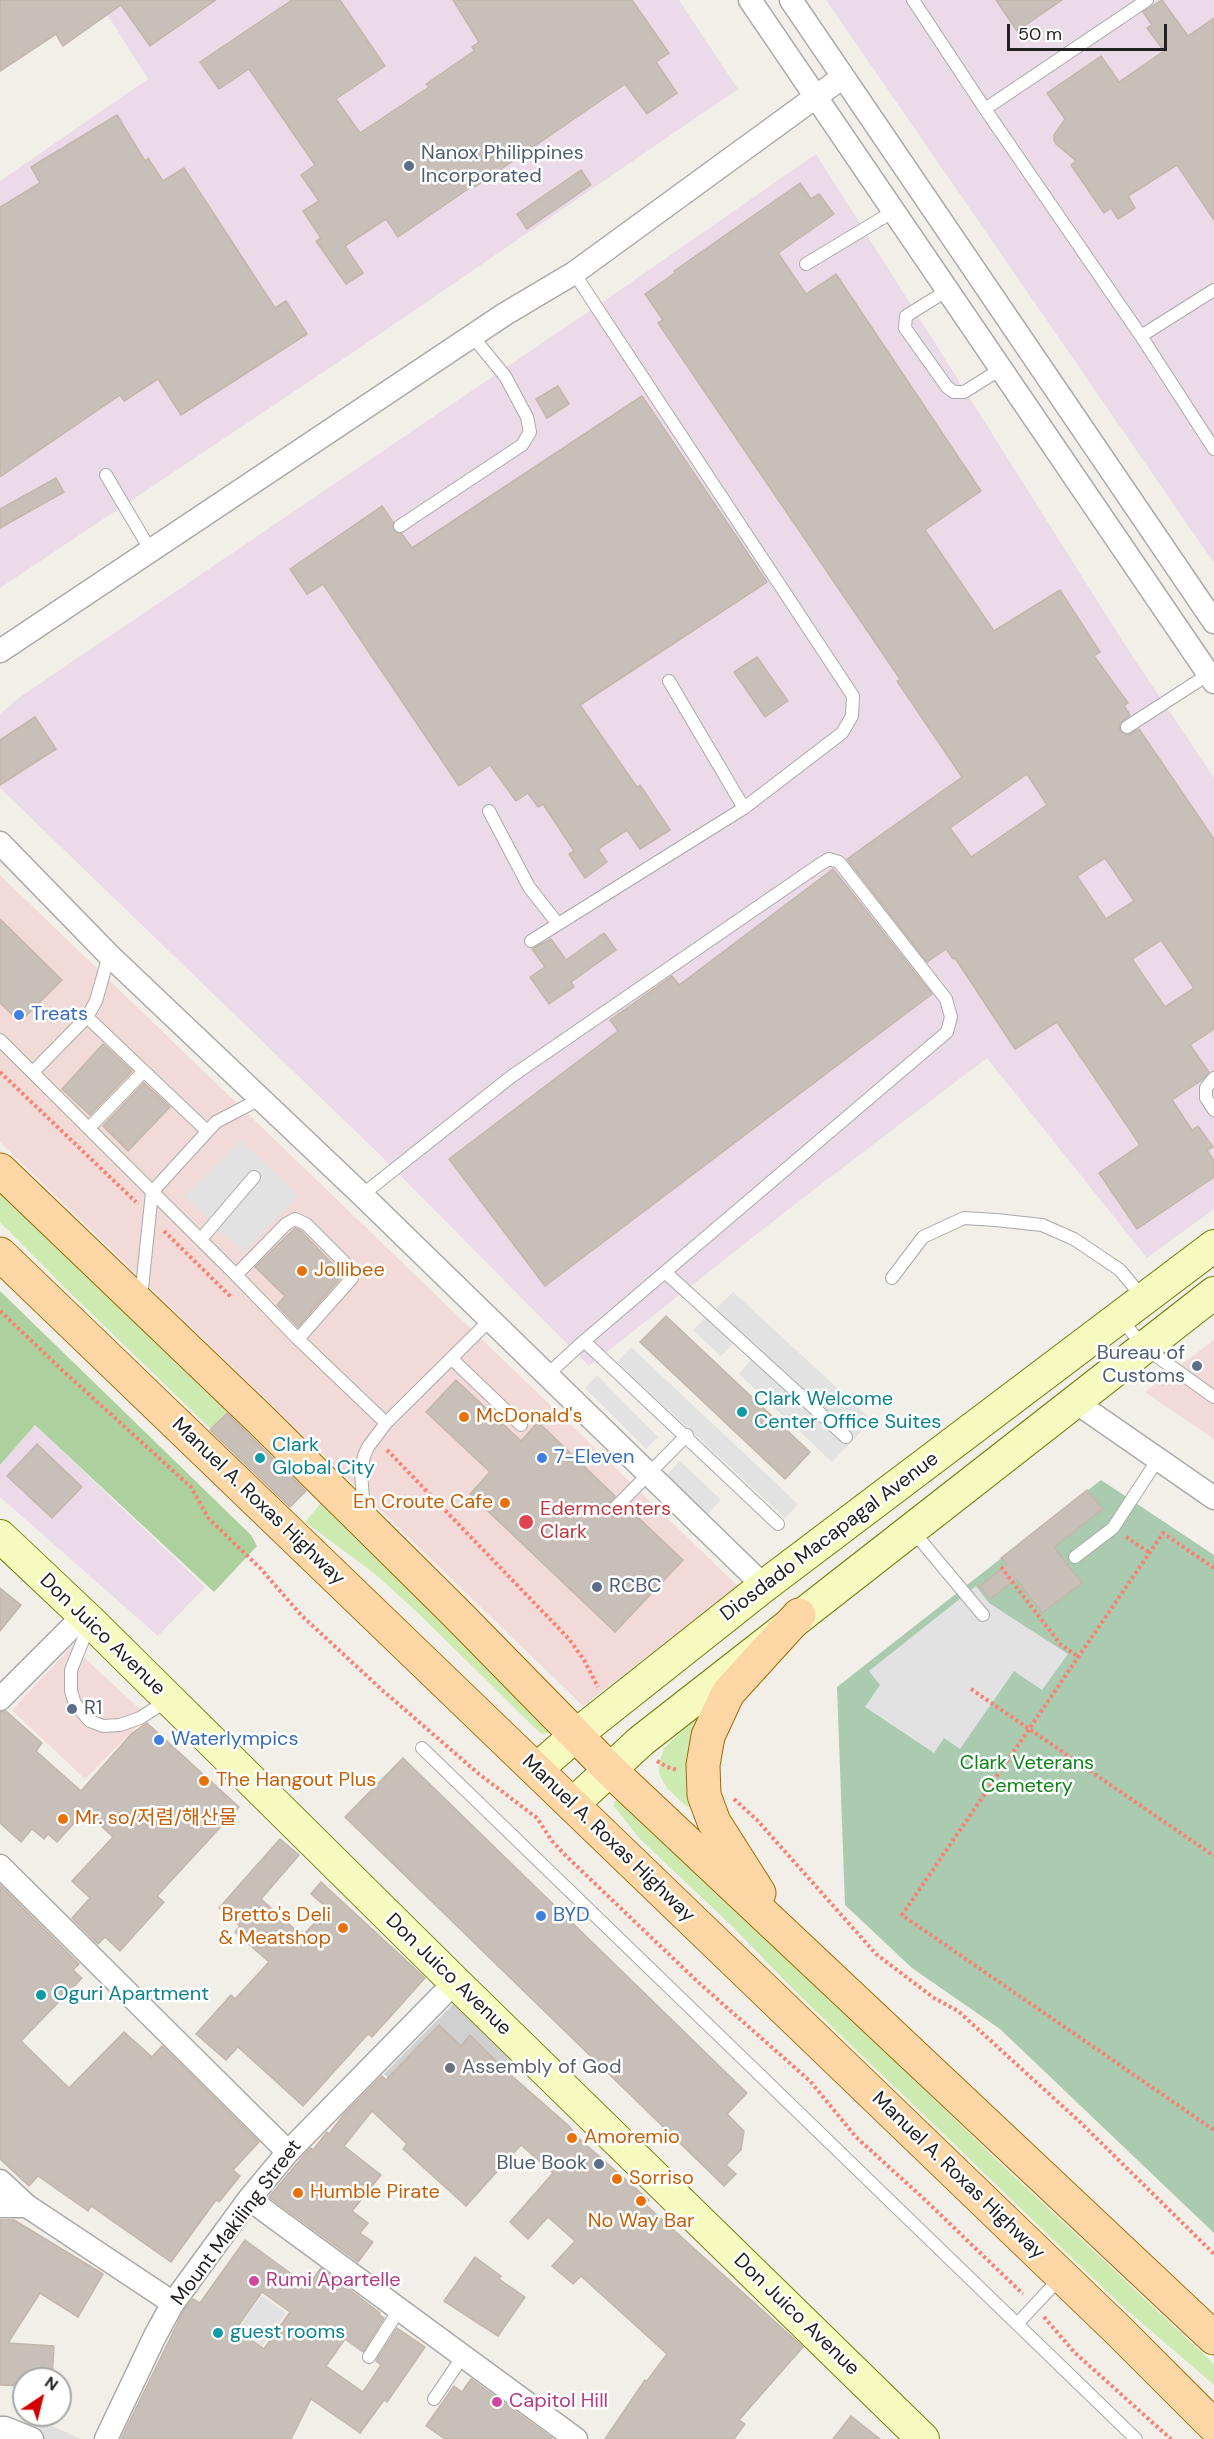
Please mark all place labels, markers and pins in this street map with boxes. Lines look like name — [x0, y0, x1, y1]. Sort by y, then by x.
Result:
place label: Nanox Philippines Incorporated — [421, 142, 584, 189]
marker: Nanox Philippines Incorporated — [402, 159, 416, 173]
place label: Treats — [31, 1003, 88, 1027]
marker: Treats — [12, 1008, 26, 1022]
place label: Jollibee — [314, 1259, 385, 1283]
marker: Jollibee — [295, 1264, 309, 1278]
place label: Bureau of Customs — [1097, 1342, 1185, 1389]
marker: Bureau of Customs — [1190, 1359, 1204, 1373]
place label: Clark Welcome Center Office Suites — [754, 1388, 941, 1435]
place label: McDonald's — [476, 1405, 582, 1429]
marker: Clark Welcome Center Office Suites — [735, 1405, 749, 1419]
marker: McDonald's — [457, 1410, 471, 1424]
place label: Clark Global City — [272, 1434, 375, 1481]
place label: 7-Eleven — [554, 1446, 634, 1470]
marker: Clark Global City — [253, 1451, 267, 1465]
marker: 7-Eleven — [535, 1451, 549, 1465]
place label: En Croute Cafe — [353, 1491, 493, 1515]
marker: En Croute Cafe — [498, 1496, 512, 1510]
place label: Edermcenters Clark — [540, 1498, 671, 1545]
marker: Edermcenters Clark — [517, 1513, 535, 1531]
place label: RCBC — [609, 1575, 662, 1599]
marker: RCBC — [590, 1580, 604, 1594]
place label: R1 — [84, 1697, 102, 1721]
marker: R1 — [65, 1702, 79, 1716]
place label: Waterlympics — [171, 1728, 298, 1752]
marker: Waterlympics — [152, 1733, 166, 1747]
place label: The Hangout Plus — [216, 1769, 376, 1793]
marker: The Hangout Plus — [197, 1774, 211, 1788]
place label: Mr. so/저렴/해산물 — [75, 1807, 237, 1831]
marker: Mr. so/저렴/해산물 — [56, 1812, 70, 1826]
place label: Bretto's Deli & Meatshop — [218, 1904, 331, 1951]
place label: BYD — [553, 1904, 590, 1928]
marker: BYD — [534, 1909, 548, 1923]
marker: Bretto's Deli & Meatshop — [336, 1921, 350, 1935]
place label: Oguri Apartment — [53, 1983, 209, 2007]
marker: Oguri Apartment — [34, 1988, 48, 2002]
place label: Assembly of God — [462, 2056, 621, 2080]
marker: Assembly of God — [443, 2061, 457, 2075]
place label: Amoremio — [584, 2126, 680, 2150]
marker: Amoremio — [565, 2131, 579, 2145]
place label: Blue Book — [496, 2152, 587, 2176]
marker: Blue Book — [592, 2157, 606, 2171]
place label: Sorriso — [629, 2167, 694, 2191]
marker: Sorriso — [610, 2172, 624, 2186]
place label: Humble Pirate — [310, 2181, 440, 2205]
marker: Humble Pirate — [291, 2186, 305, 2200]
marker: No Way Bar — [634, 2194, 648, 2208]
place label: No Way Bar — [588, 2210, 694, 2234]
place label: Rumi Apartelle — [266, 2269, 401, 2293]
marker: Rumi Apartelle — [247, 2274, 261, 2288]
place label: guest rooms — [230, 2321, 345, 2345]
marker: guest rooms — [211, 2326, 225, 2340]
place label: Capitol Hill — [509, 2390, 608, 2414]
marker: Capitol Hill — [490, 2395, 504, 2409]

